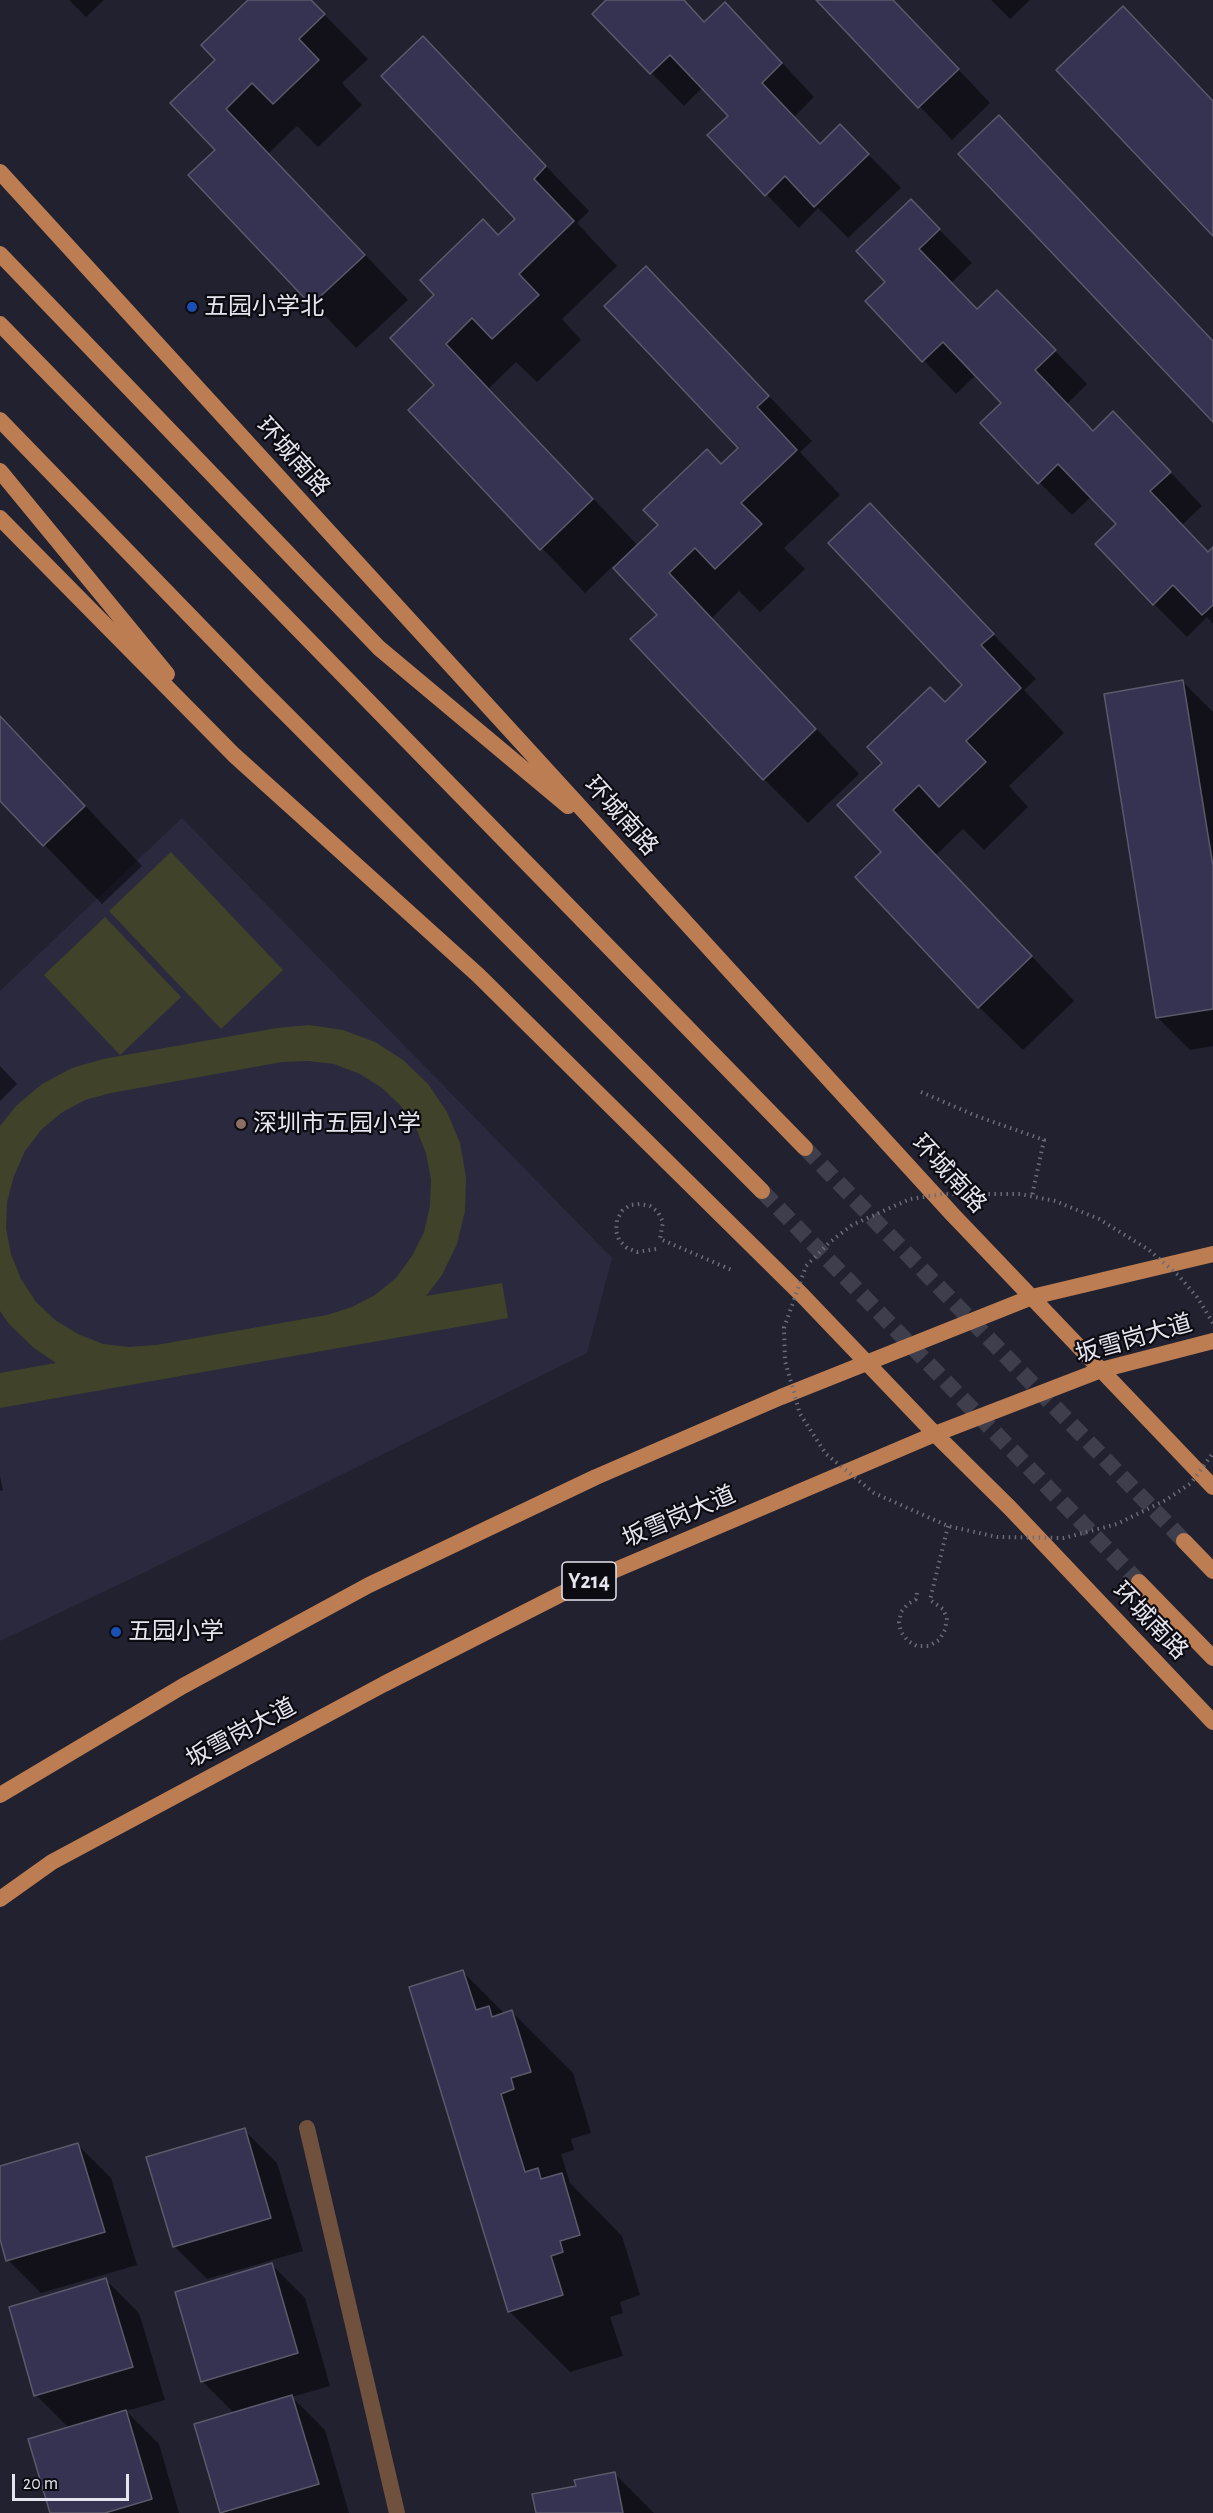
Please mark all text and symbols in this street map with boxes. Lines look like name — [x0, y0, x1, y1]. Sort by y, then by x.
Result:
place label: 五园小学北 — [204, 293, 324, 321]
marker: 五园小学北 — [185, 300, 199, 314]
street label: 环城南路 — [250, 412, 336, 502]
street label: 环城南路 — [578, 771, 664, 861]
place label: 深圳市五园小学 — [253, 1110, 421, 1138]
marker: 深圳市五园小学 — [234, 1117, 248, 1131]
street label: 环城南路 — [906, 1129, 992, 1219]
street label: 坂雪岗大道 — [1072, 1309, 1196, 1369]
street label: 坂雪岗大道 — [618, 1480, 740, 1554]
road number: Y214 — [562, 1562, 616, 1600]
street label: 环城南路 — [1106, 1576, 1194, 1666]
place label: 五园小学 — [128, 1618, 224, 1646]
marker: 五园小学 — [109, 1625, 123, 1639]
street label: 坂雪岗大道 — [181, 1692, 301, 1774]
scale bar — [15, 2462, 132, 2500]
text: 20 m — [23, 2475, 58, 2493]

